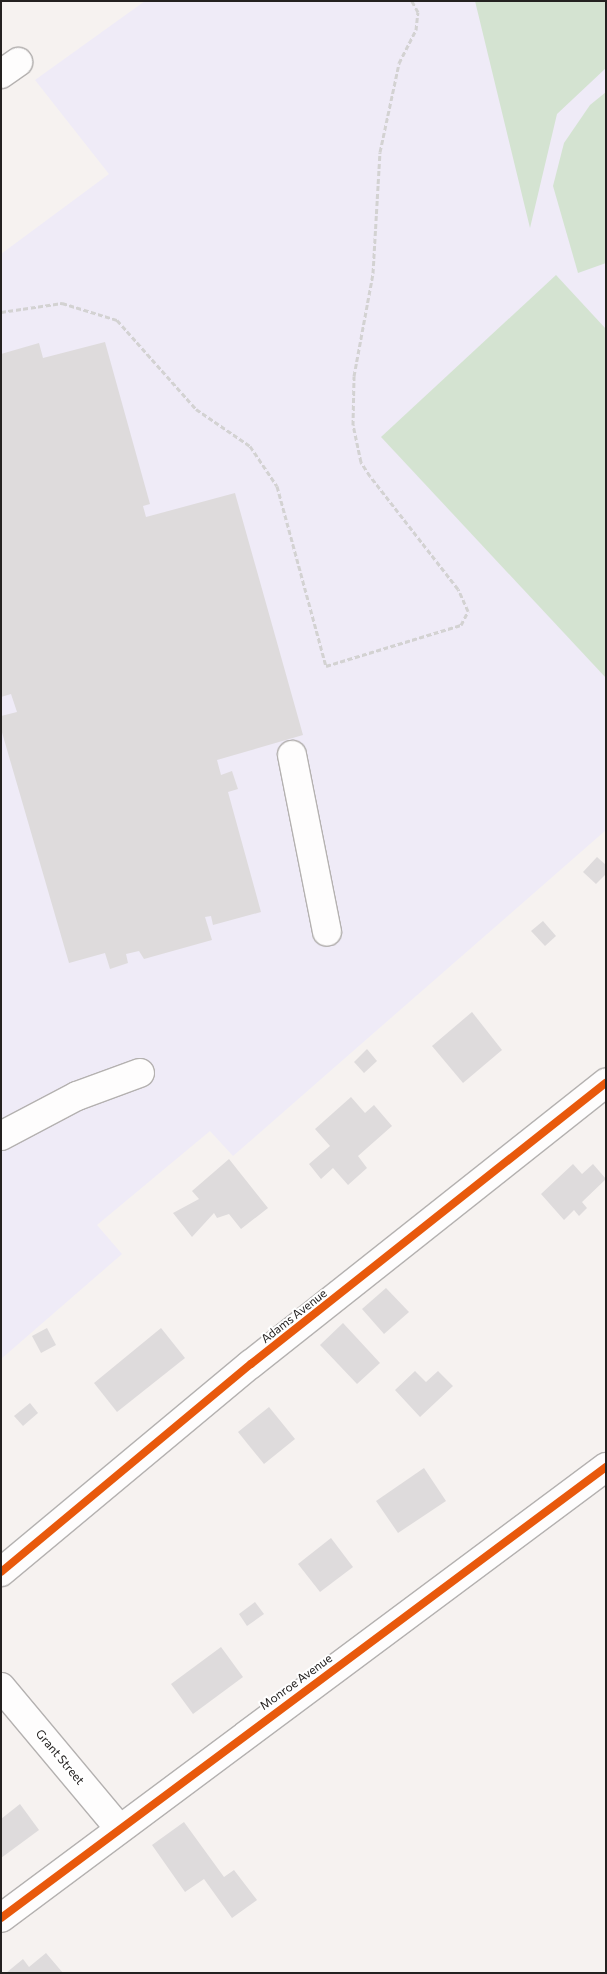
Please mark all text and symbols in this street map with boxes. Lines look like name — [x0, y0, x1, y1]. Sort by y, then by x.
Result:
street label: Adams Avenue — [258, 1286, 330, 1346]
street label: Monroe Avenue — [257, 1651, 335, 1713]
street label: Grant Street — [33, 1726, 87, 1788]

